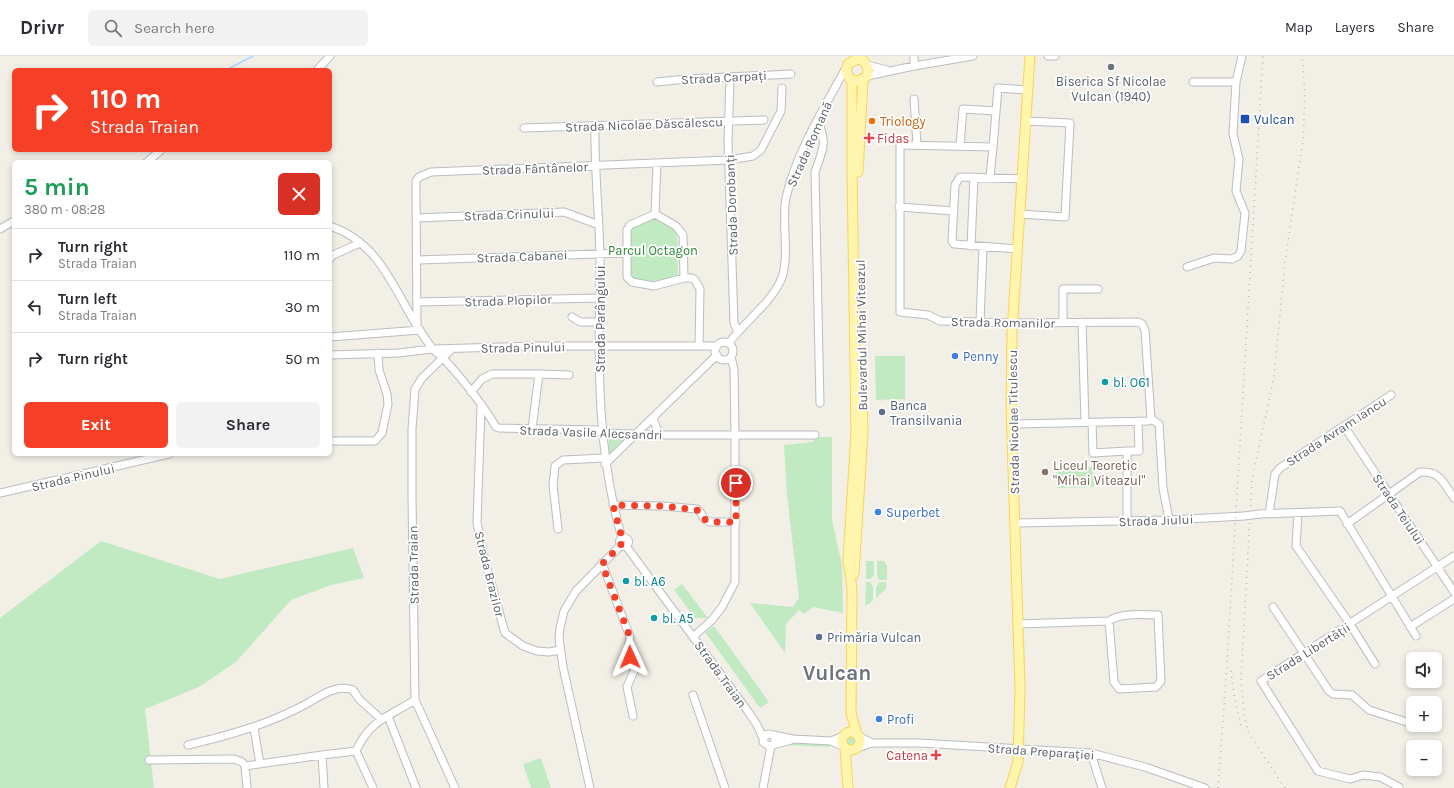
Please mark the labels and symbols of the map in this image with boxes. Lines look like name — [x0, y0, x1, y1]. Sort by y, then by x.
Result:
marker: Biserica Sf Nicolae Vulcan (1940) — [1106, 62, 1116, 72]
street label: Strada Carpați — [681, 68, 767, 87]
place label: Biserica Sf Nicolae Vulcan (1940) — [1056, 74, 1167, 104]
street label: Strada Romană — [784, 99, 835, 189]
place label: Vulcan — [1254, 112, 1295, 127]
marker: Vulcan — [1239, 113, 1251, 125]
street label: Strada Nicolae Dăscălescu — [565, 114, 723, 135]
place label: Triology — [880, 114, 926, 129]
marker: Triology — [867, 116, 877, 126]
place label: Fidas — [877, 131, 910, 146]
marker: Fidas — [864, 133, 874, 143]
street label: Strada Dorobanți — [722, 154, 741, 256]
street label: Strada Fântânelor — [482, 159, 589, 178]
street label: Strada Crinului — [464, 205, 554, 224]
park label: Parcul Octagon — [608, 243, 698, 258]
street label: Strada Cabanei — [476, 247, 568, 266]
street label: Bulevardul Mihai Viteazul — [853, 259, 870, 411]
street label: Strada Parângului — [593, 265, 608, 373]
street label: Strada Plopilor — [464, 291, 552, 310]
street label: Strada Romanilor — [951, 314, 1055, 331]
street label: Strada Pinului — [481, 339, 566, 356]
place label: Penny — [963, 349, 999, 364]
street label: Strada Nicolae Titulescu — [1005, 350, 1022, 494]
marker: Penny — [950, 351, 960, 361]
place label: bl. O61 — [1113, 375, 1150, 390]
marker: bl. O61 — [1100, 377, 1110, 387]
street label: Strada Avram Iancu — [1283, 393, 1389, 469]
place label: Banca Transilvania — [890, 398, 962, 428]
marker: Banca Transilvania — [877, 407, 887, 417]
street label: Strada Vasile Alecsandri — [519, 423, 663, 442]
place label: Liceul Teoretic "Mihai Viteazul" — [1053, 458, 1145, 488]
street label: Strada Pinului — [30, 461, 116, 494]
pin — [719, 466, 753, 500]
marker: Liceul Teoretic "Mihai Viteazul" — [1040, 467, 1050, 477]
street label: Strada Teiului — [1369, 471, 1428, 547]
place label: Superbet — [886, 505, 940, 520]
marker: Superbet — [873, 507, 883, 517]
street label: Strada Jiului — [1118, 512, 1194, 529]
street label: Strada Traian — [405, 525, 422, 605]
street label: Strada Brazilor — [472, 530, 508, 619]
place label: bl. A6 — [634, 574, 666, 589]
marker: bl. A6 — [621, 576, 631, 586]
place label: bl. A5 — [662, 611, 694, 626]
marker: bl. A5 — [649, 613, 659, 623]
street label: Strada Libertății — [1263, 620, 1353, 683]
place label: Primăria Vulcan — [827, 630, 921, 645]
marker: Primăria Vulcan — [814, 632, 824, 642]
position arrow — [609, 636, 651, 678]
street label: Strada Traian — [691, 638, 750, 711]
district label: Vulcan — [803, 661, 871, 685]
place label: Profi — [887, 712, 914, 727]
marker: Profi — [874, 714, 884, 724]
street label: Strada Preparației — [987, 740, 1095, 763]
place label: Catena — [886, 748, 928, 763]
marker: Catena — [931, 750, 941, 760]

